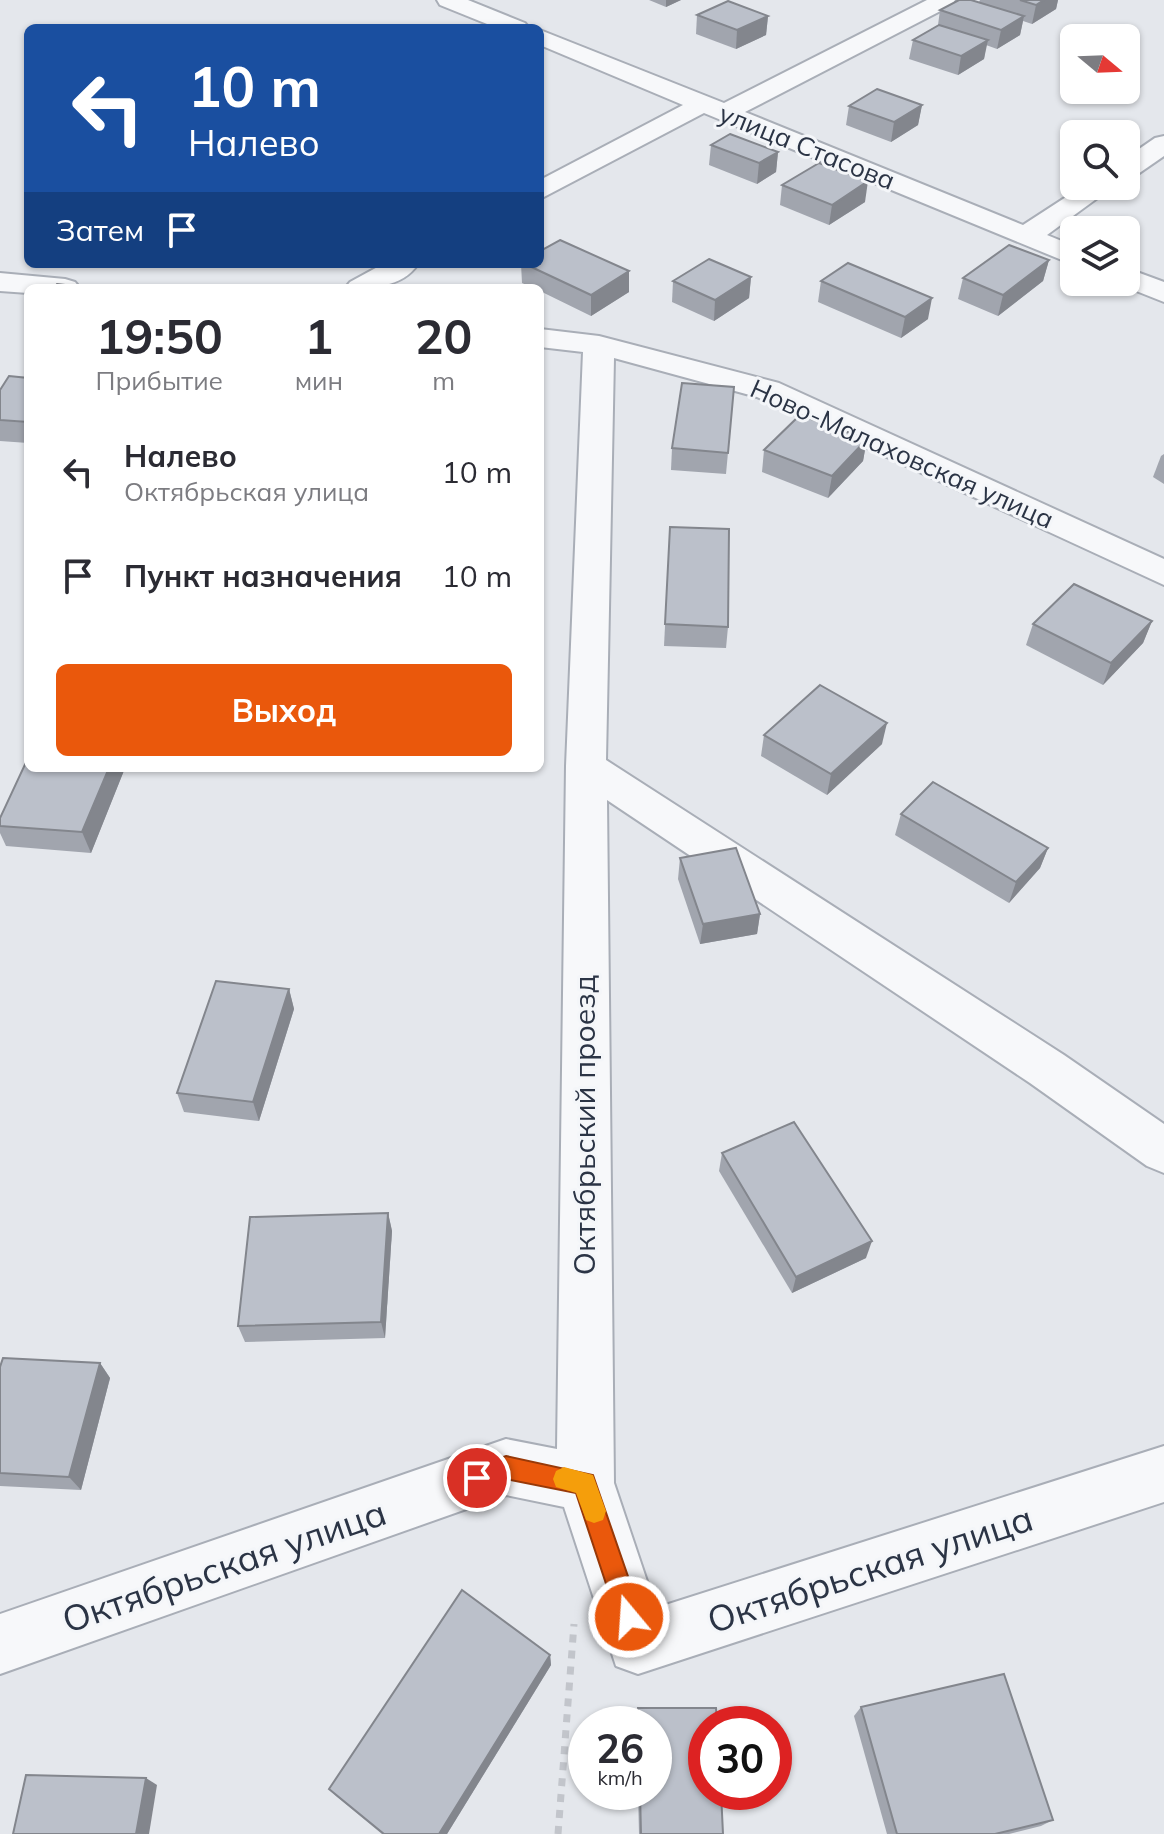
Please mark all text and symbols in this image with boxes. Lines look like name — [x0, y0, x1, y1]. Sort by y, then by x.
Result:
north arrow — [1060, 24, 1140, 104]
map controls — [1060, 24, 1140, 296]
text: 10 m — [188, 51, 321, 121]
icon: left — [56, 56, 160, 160]
street label: улица Стасова — [714, 96, 900, 197]
text: Налево — [188, 120, 320, 165]
button: search — [1060, 120, 1140, 200]
icon: arrive — [160, 208, 204, 252]
text: Затем — [56, 211, 144, 249]
button: layers — [1060, 216, 1140, 296]
text: 19:50 — [96, 306, 223, 366]
text: 1 — [304, 306, 333, 366]
text: 20 — [415, 306, 472, 366]
text: Прибытие — [96, 364, 223, 397]
text: мин — [295, 364, 343, 397]
text: m — [432, 364, 455, 397]
street label: Ново-Малаховская улица — [745, 372, 1059, 535]
text: Налево — [124, 437, 237, 475]
icon: left — [56, 450, 100, 494]
text: 10 m — [442, 453, 512, 491]
text: Октябрьская улица — [124, 475, 369, 508]
icon: arrive — [56, 554, 100, 598]
text: Пункт назначения — [124, 557, 402, 595]
text: 10 m — [442, 557, 512, 595]
button: Выход — [56, 664, 512, 756]
street label: Октябрьский проезд — [565, 975, 603, 1275]
pin — [443, 1444, 511, 1512]
icon: arrive — [455, 1456, 499, 1500]
street label: Октябрьская улица — [56, 1489, 392, 1642]
street label: Октябрьская улица — [701, 1495, 1038, 1642]
position arrow — [587, 1575, 671, 1659]
speed limit sign: 30 — [688, 1706, 792, 1810]
text: 26 — [596, 1723, 644, 1773]
text: km/h — [597, 1765, 643, 1790]

